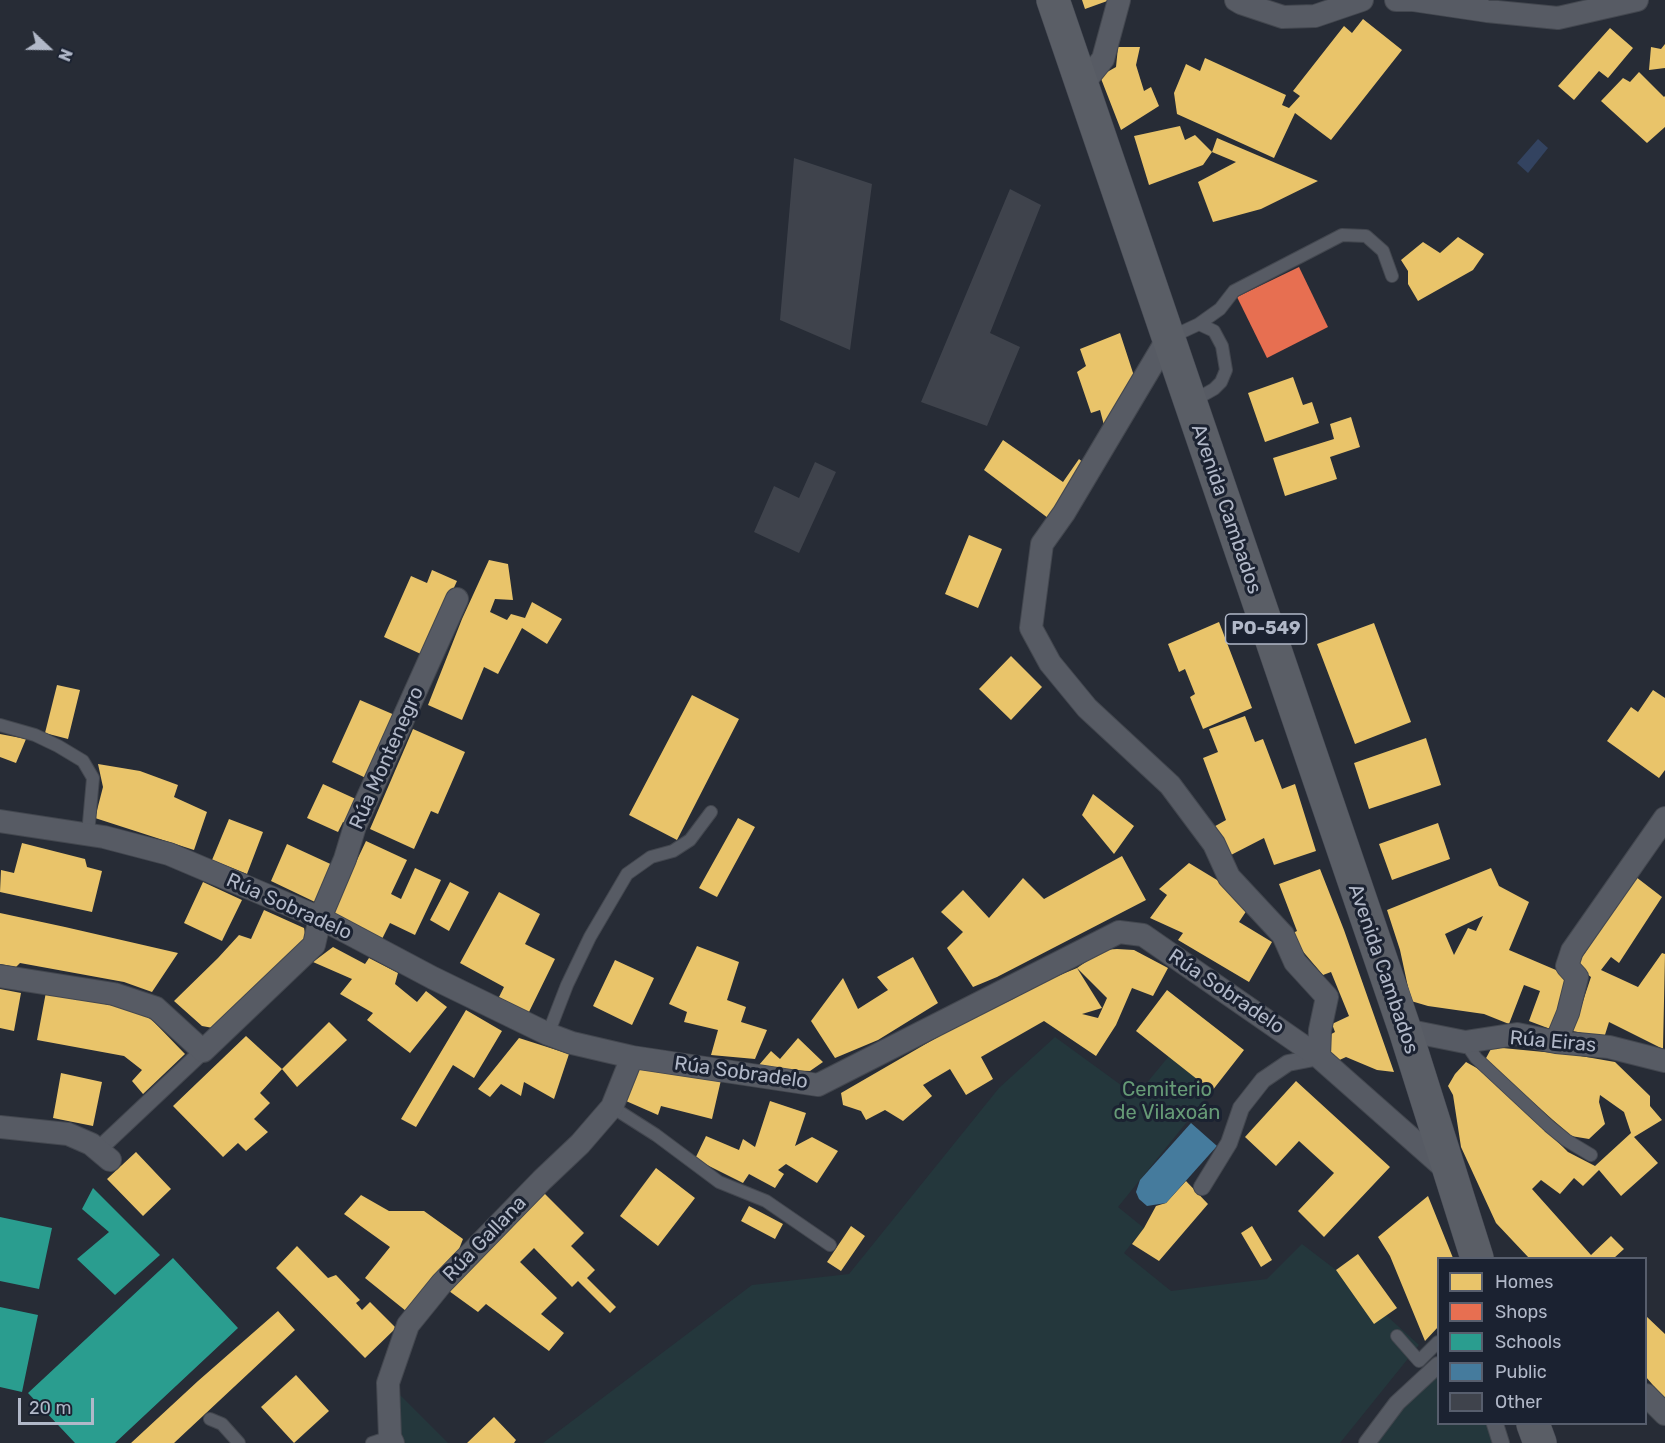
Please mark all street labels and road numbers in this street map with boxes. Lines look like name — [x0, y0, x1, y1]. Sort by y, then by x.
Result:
street label: Avenida Cambados — [1186, 421, 1266, 597]
road number: PO-549 — [1226, 614, 1306, 644]
street label: Rúa Montenegro — [345, 683, 429, 833]
street label: Rúa Sobradelo — [223, 869, 355, 945]
street label: Avenida Cambados — [1343, 881, 1423, 1057]
street label: Rúa Sobradelo — [1163, 944, 1289, 1040]
street label: Rúa Eiras — [1509, 1026, 1597, 1058]
street label: Rúa Sobradelo — [673, 1052, 809, 1094]
street label: Rúa Gallana — [438, 1191, 532, 1287]

